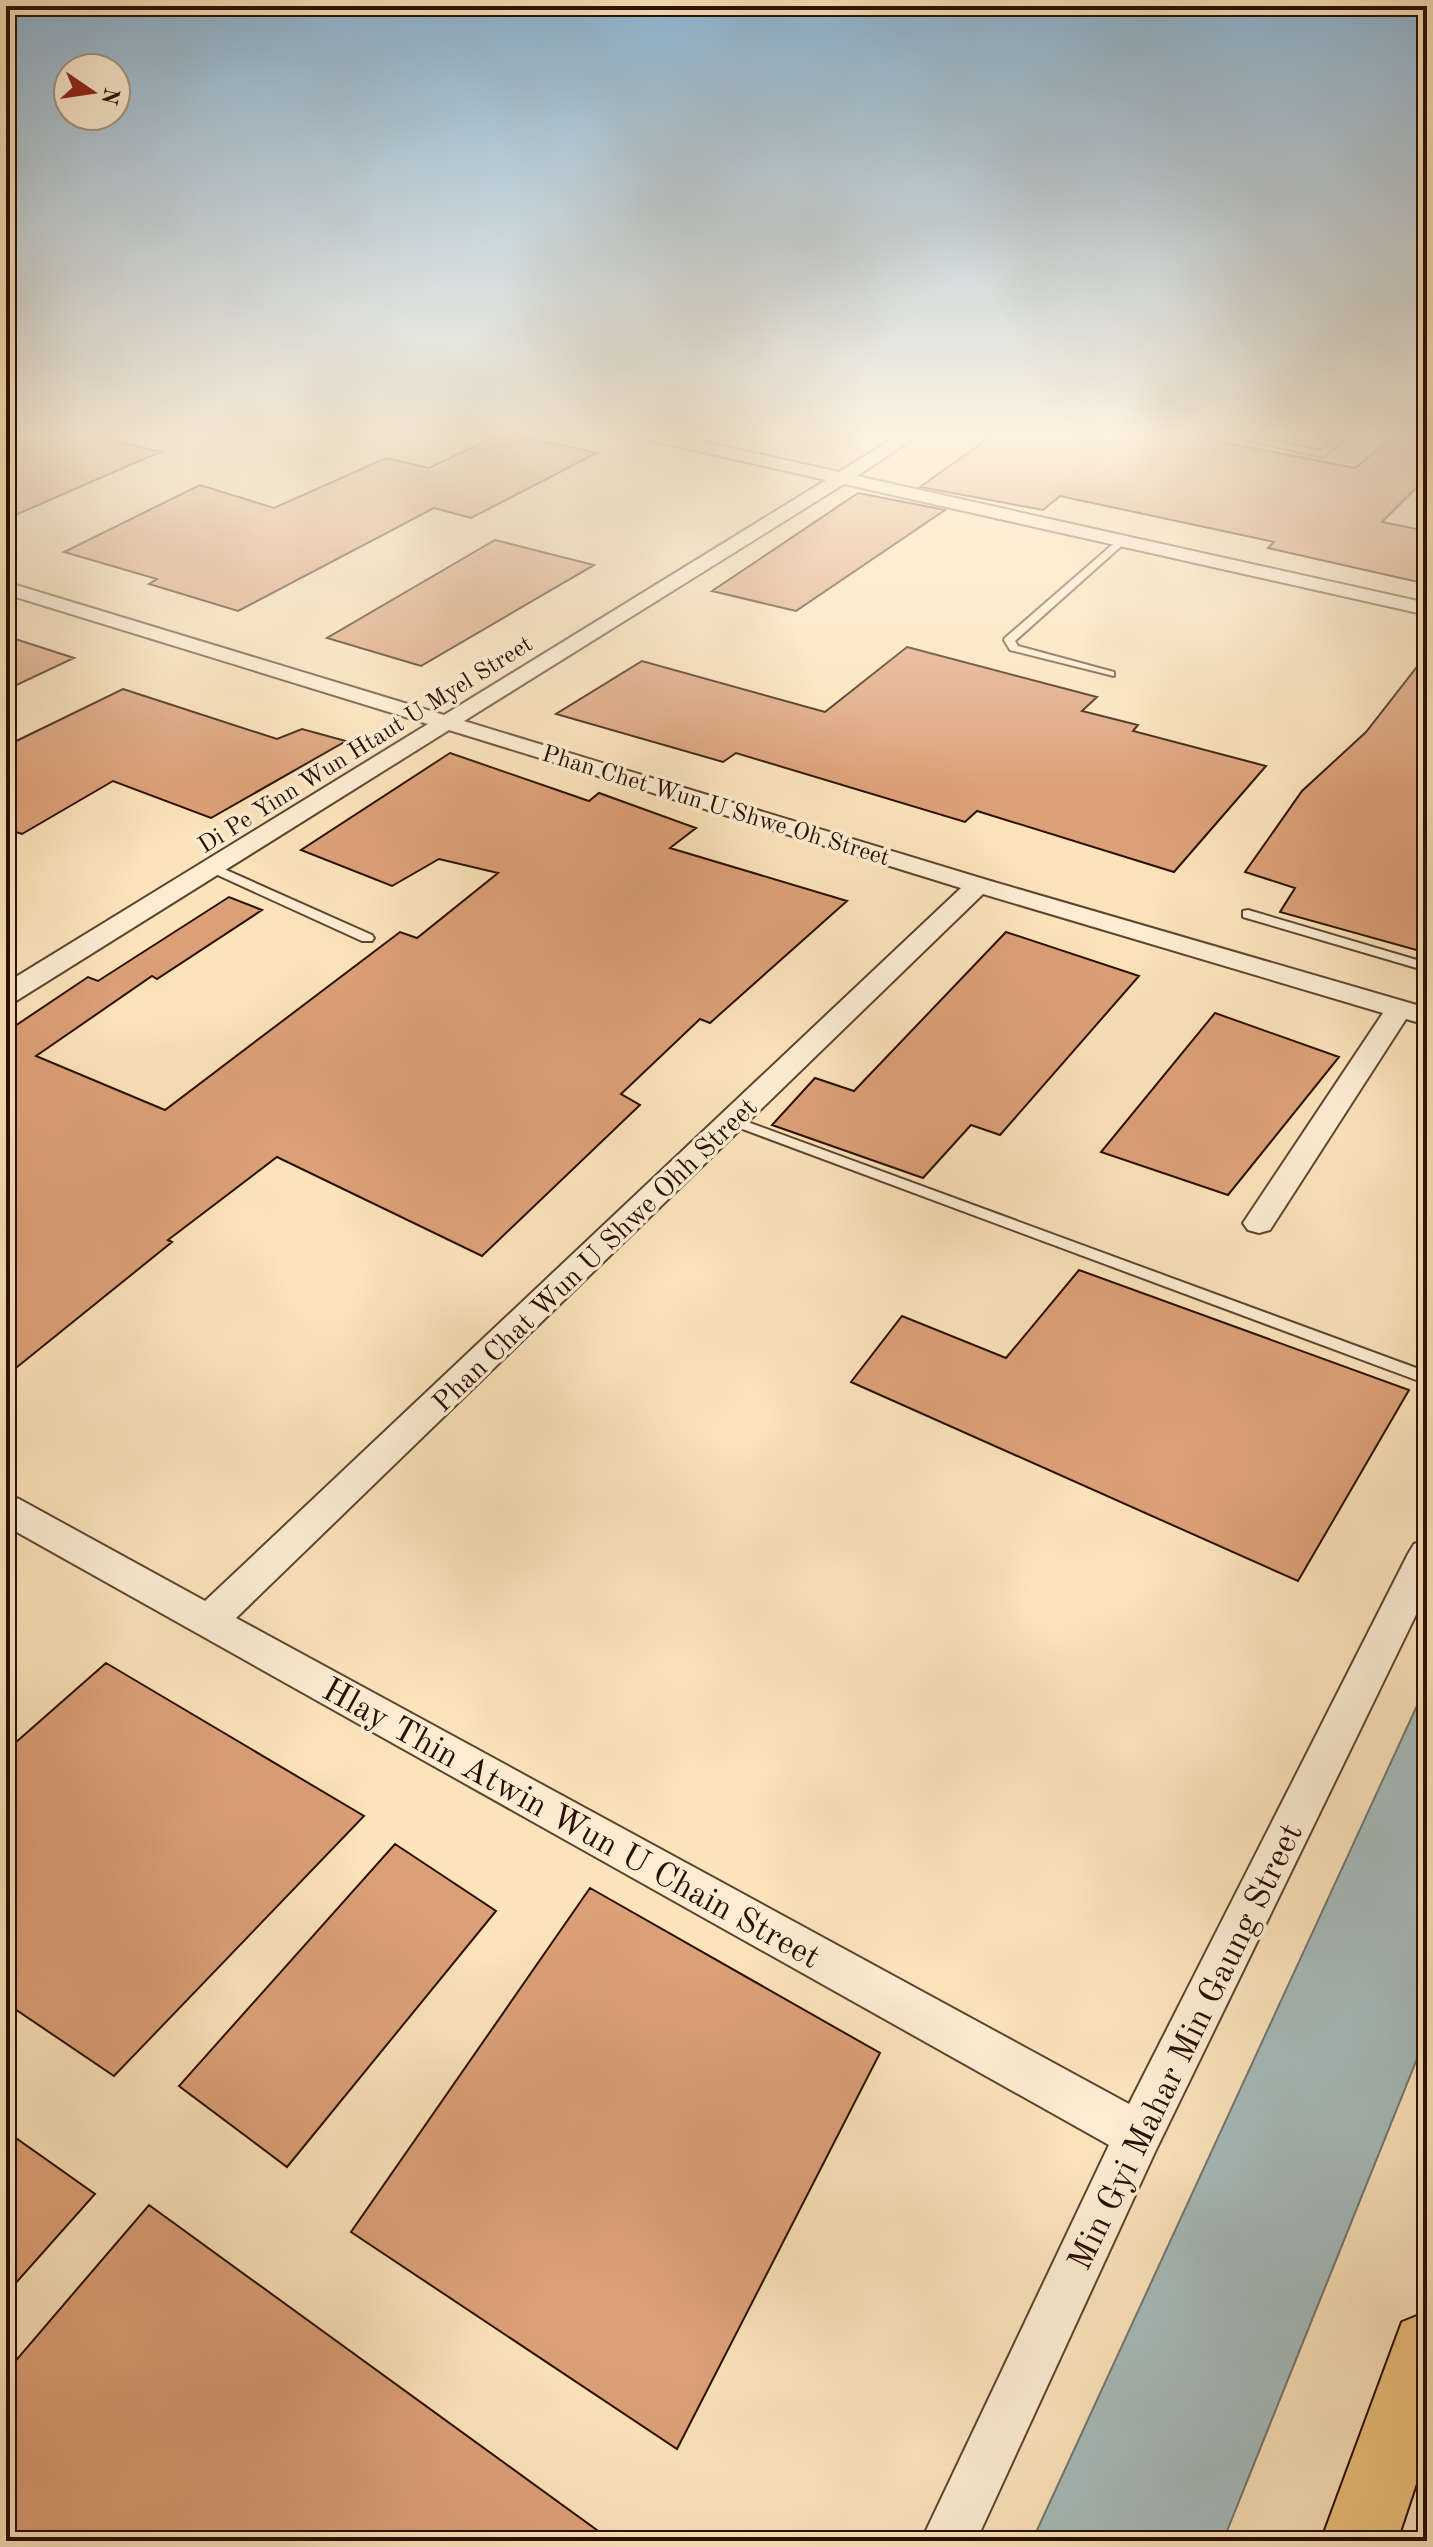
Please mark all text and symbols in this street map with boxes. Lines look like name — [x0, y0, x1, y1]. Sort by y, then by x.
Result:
north arrow — [52, 52, 132, 132]
text: N — [97, 85, 122, 107]
street label: Di Pe Yinn Wun Htaut U Myel Street — [195, 632, 537, 859]
street label: Phan Chet Wun U Shwe Oh Street — [539, 743, 892, 871]
street label: Phan Chat Wun U Shwe Ohh Street — [429, 1094, 764, 1419]
street label: Hlay Thin Atwin Wun U Chain Street — [316, 1673, 825, 1976]
street label: Min Gyi Mahar Min Gaung Street — [1064, 1819, 1310, 2276]

